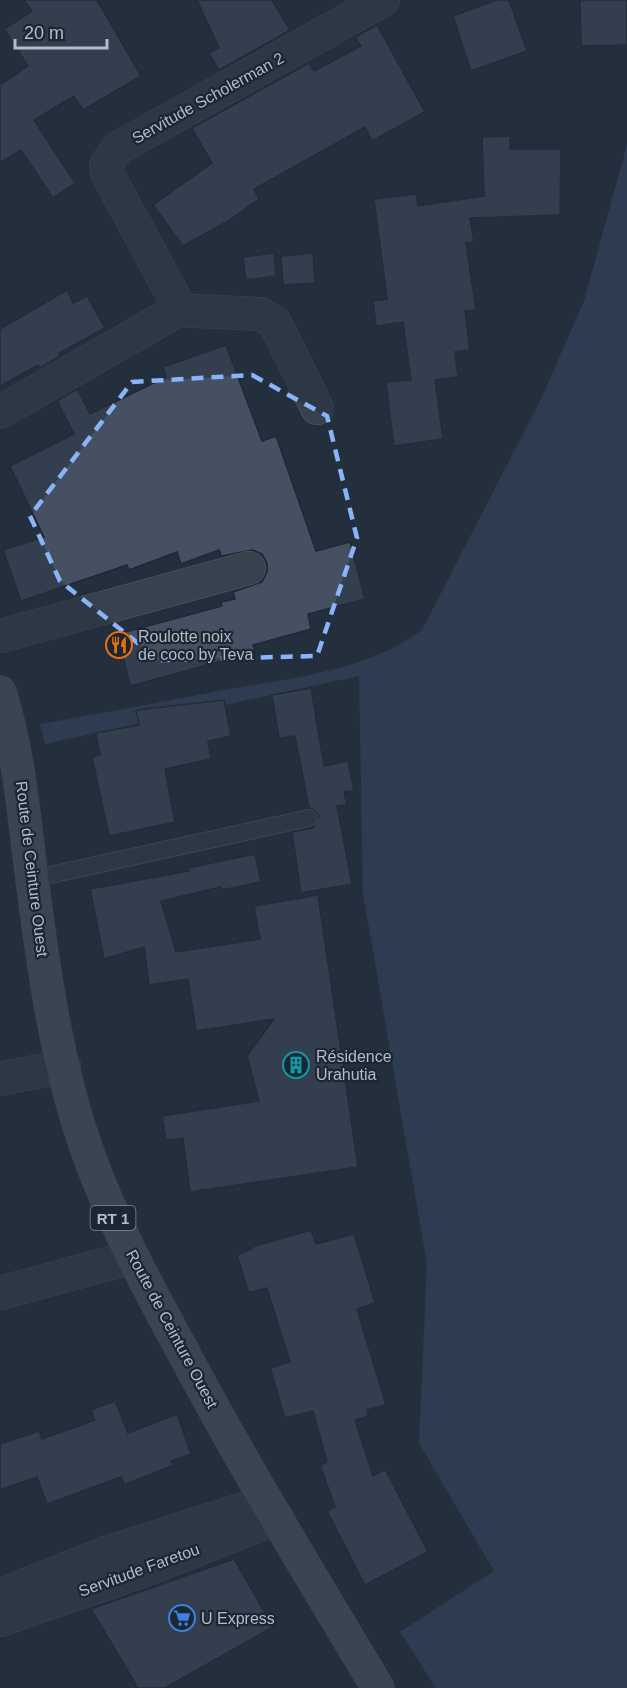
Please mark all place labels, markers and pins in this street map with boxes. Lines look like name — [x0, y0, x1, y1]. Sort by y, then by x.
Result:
place label: Roulotte noix de coco by Teva — [138, 628, 253, 663]
restaurant icon: Roulotte noix de coco by Teva — [104, 630, 134, 660]
place label: Résidence Urahutia — [316, 1048, 392, 1083]
building icon: Résidence Urahutia — [281, 1050, 311, 1080]
supermarket icon: U Express — [167, 1603, 197, 1633]
place label: U Express — [201, 1610, 275, 1627]

